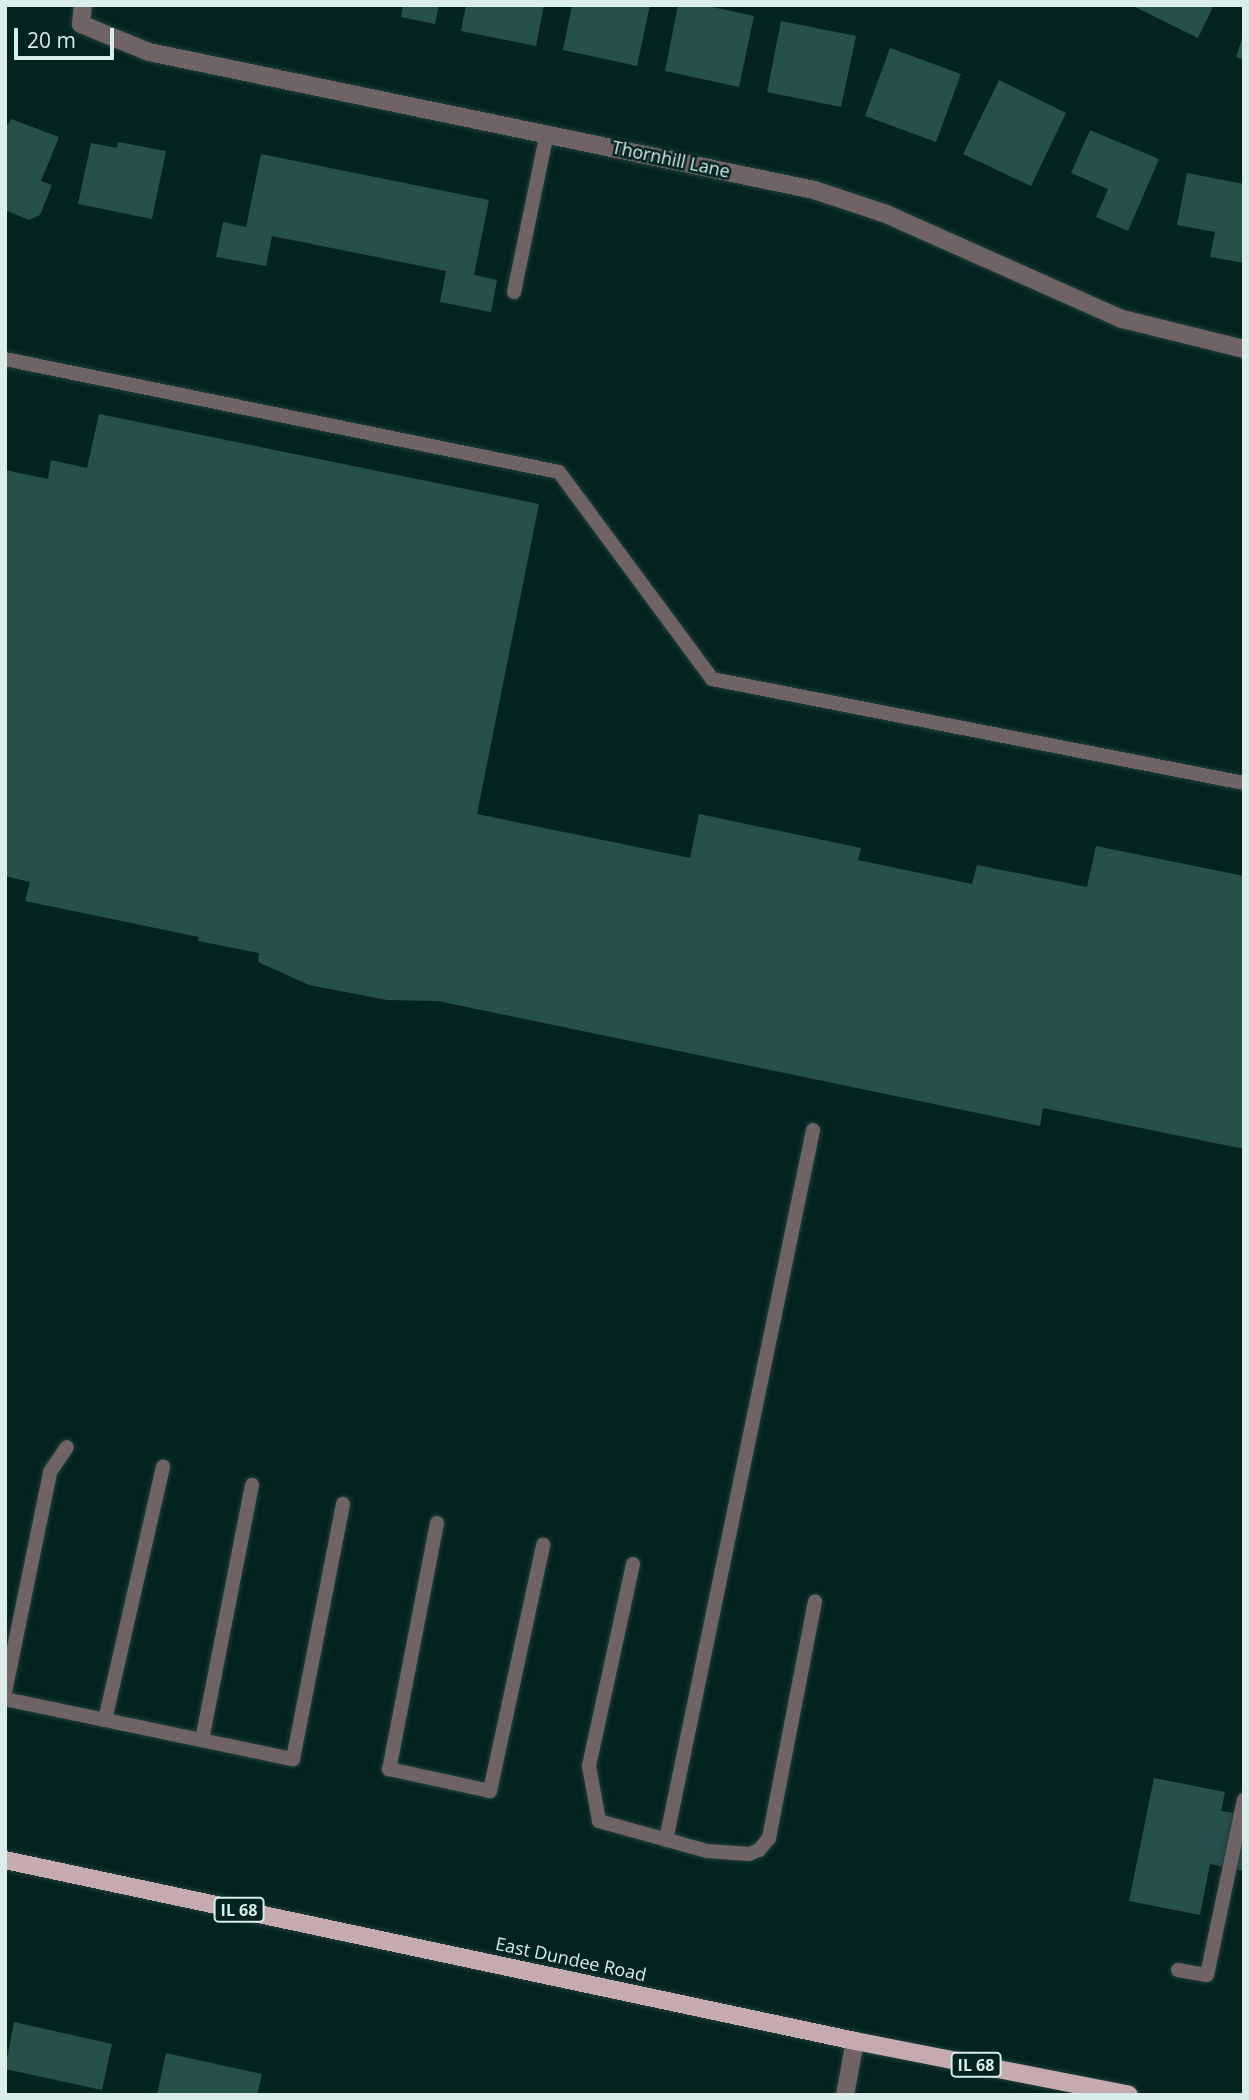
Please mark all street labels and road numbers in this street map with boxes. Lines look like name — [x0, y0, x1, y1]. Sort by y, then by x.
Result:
street label: Thornhill Lane — [610, 136, 732, 182]
road number: IL 68 — [213, 1898, 265, 1922]
street label: East Dundee Road — [494, 1932, 648, 1986]
road number: IL 68 — [950, 2052, 1002, 2078]

